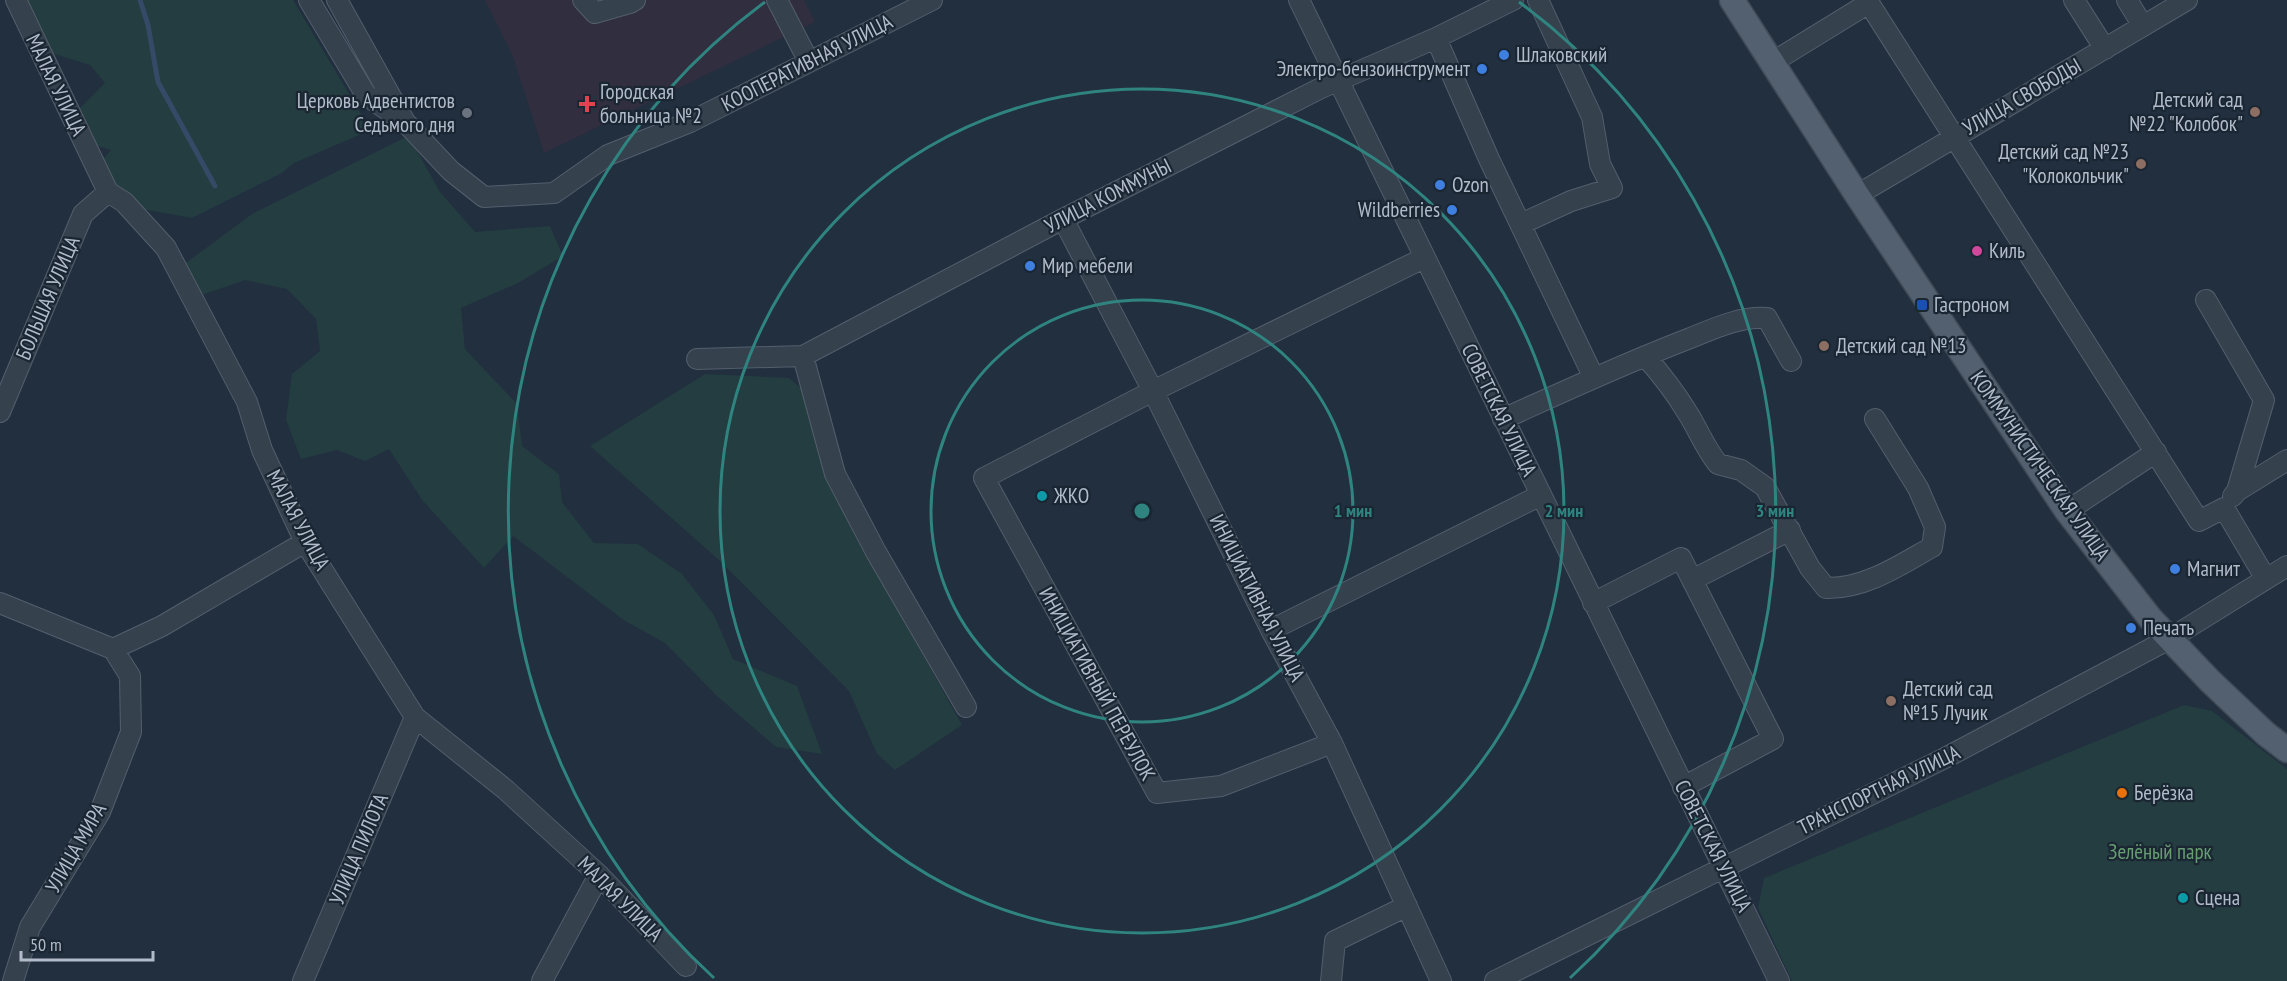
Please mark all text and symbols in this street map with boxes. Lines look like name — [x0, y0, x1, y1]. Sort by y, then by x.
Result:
street label: КООПЕРАТИВНАЯ УЛИЦА — [717, 8, 897, 117]
street label: МАЛАЯ УЛИЦА — [20, 29, 93, 140]
place label: Шлаковский — [1516, 41, 1607, 68]
marker: Шлаковский — [1497, 48, 1511, 62]
street label: УЛИЦА СВОБОДЫ — [1958, 52, 2086, 141]
place label: Электро-бензоинструмент — [1276, 55, 1470, 82]
marker: Электро-бензоинструмент — [1475, 62, 1489, 76]
place label: Городская больница №2 — [600, 78, 702, 129]
place label: Детский сад №22 "Колобок" — [2129, 86, 2243, 137]
place label: Церковь Адвентистов Седьмого дня — [297, 87, 455, 138]
marker: Городская больница №2 — [578, 95, 596, 113]
marker: Детский сад №22 "Колобок" — [2248, 105, 2262, 119]
marker: Церковь Адвентистов Седьмого дня — [460, 106, 474, 120]
place label: Детский сад №23 "Колокольчик" — [1999, 138, 2129, 189]
street label: УЛИЦА КОММУНЫ — [1040, 152, 1176, 239]
marker: Детский сад №23 "Колокольчик" — [2134, 157, 2148, 171]
place label: Ozon — [1452, 171, 1489, 198]
marker: Ozon — [1433, 178, 1447, 192]
place label: Wildberries — [1358, 196, 1440, 223]
marker: Wildberries — [1445, 203, 1459, 217]
street label: БОЛЬШАЯ УЛИЦА — [9, 232, 86, 364]
place label: Киль — [1989, 237, 2025, 264]
marker: Киль — [1970, 244, 1984, 258]
place label: Мир мебели — [1042, 252, 1133, 279]
marker: Мир мебели — [1023, 259, 1037, 273]
place label: Гастроном — [1934, 291, 2009, 318]
marker: Гастроном — [1915, 298, 1929, 312]
place label: Детский сад №13 — [1836, 332, 1966, 359]
street label: СОВЕТСКАЯ УЛИЦА — [1456, 339, 1543, 481]
marker: Детский сад №13 — [1817, 339, 1831, 353]
street label: КОММУНИСТИЧЕСКАЯ УЛИЦА — [1965, 365, 2116, 566]
street label: МАЛАЯ УЛИЦА — [261, 465, 336, 575]
place label: ЖКО — [1053, 482, 1089, 509]
marker: ЖКО — [1035, 489, 1049, 503]
text: 1 мин — [1334, 499, 1372, 522]
text: 2 мин — [1545, 499, 1583, 522]
text: 3 мин — [1756, 499, 1794, 522]
centre of rings — [1132, 501, 1152, 521]
street label: ИНИЦИАТИВНАЯ УЛИЦА — [1204, 510, 1311, 686]
place label: Магнит — [2187, 555, 2240, 582]
marker: Магнит — [2168, 562, 2182, 576]
street label: ИНИЦИАТИВНЫЙ ПЕРЕУЛОК — [1033, 582, 1162, 785]
place label: Печать — [2143, 614, 2194, 641]
marker: Печать — [2124, 621, 2138, 635]
place label: Детский сад №15 Лучик — [1903, 675, 1993, 726]
marker: Детский сад №15 Лучик — [1884, 694, 1898, 708]
street label: ТРАНСПОРТНАЯ УЛИЦА — [1793, 739, 1964, 841]
street label: СОВЕТСКАЯ УЛИЦА — [1669, 775, 1758, 916]
place label: Берёзка — [2134, 779, 2194, 806]
marker: Берёзка — [2115, 786, 2129, 800]
street label: УЛИЦА ПИЛОТА — [323, 789, 394, 909]
street label: УЛИЦА МИРА — [39, 798, 112, 898]
park label: Зелёный парк — [2108, 838, 2212, 865]
street label: МАЛАЯ УЛИЦА — [572, 850, 669, 947]
place label: Сцена — [2195, 884, 2240, 911]
marker: Сцена — [2176, 891, 2190, 905]
scale bar — [21, 924, 153, 962]
text: 50 m — [30, 933, 62, 956]

